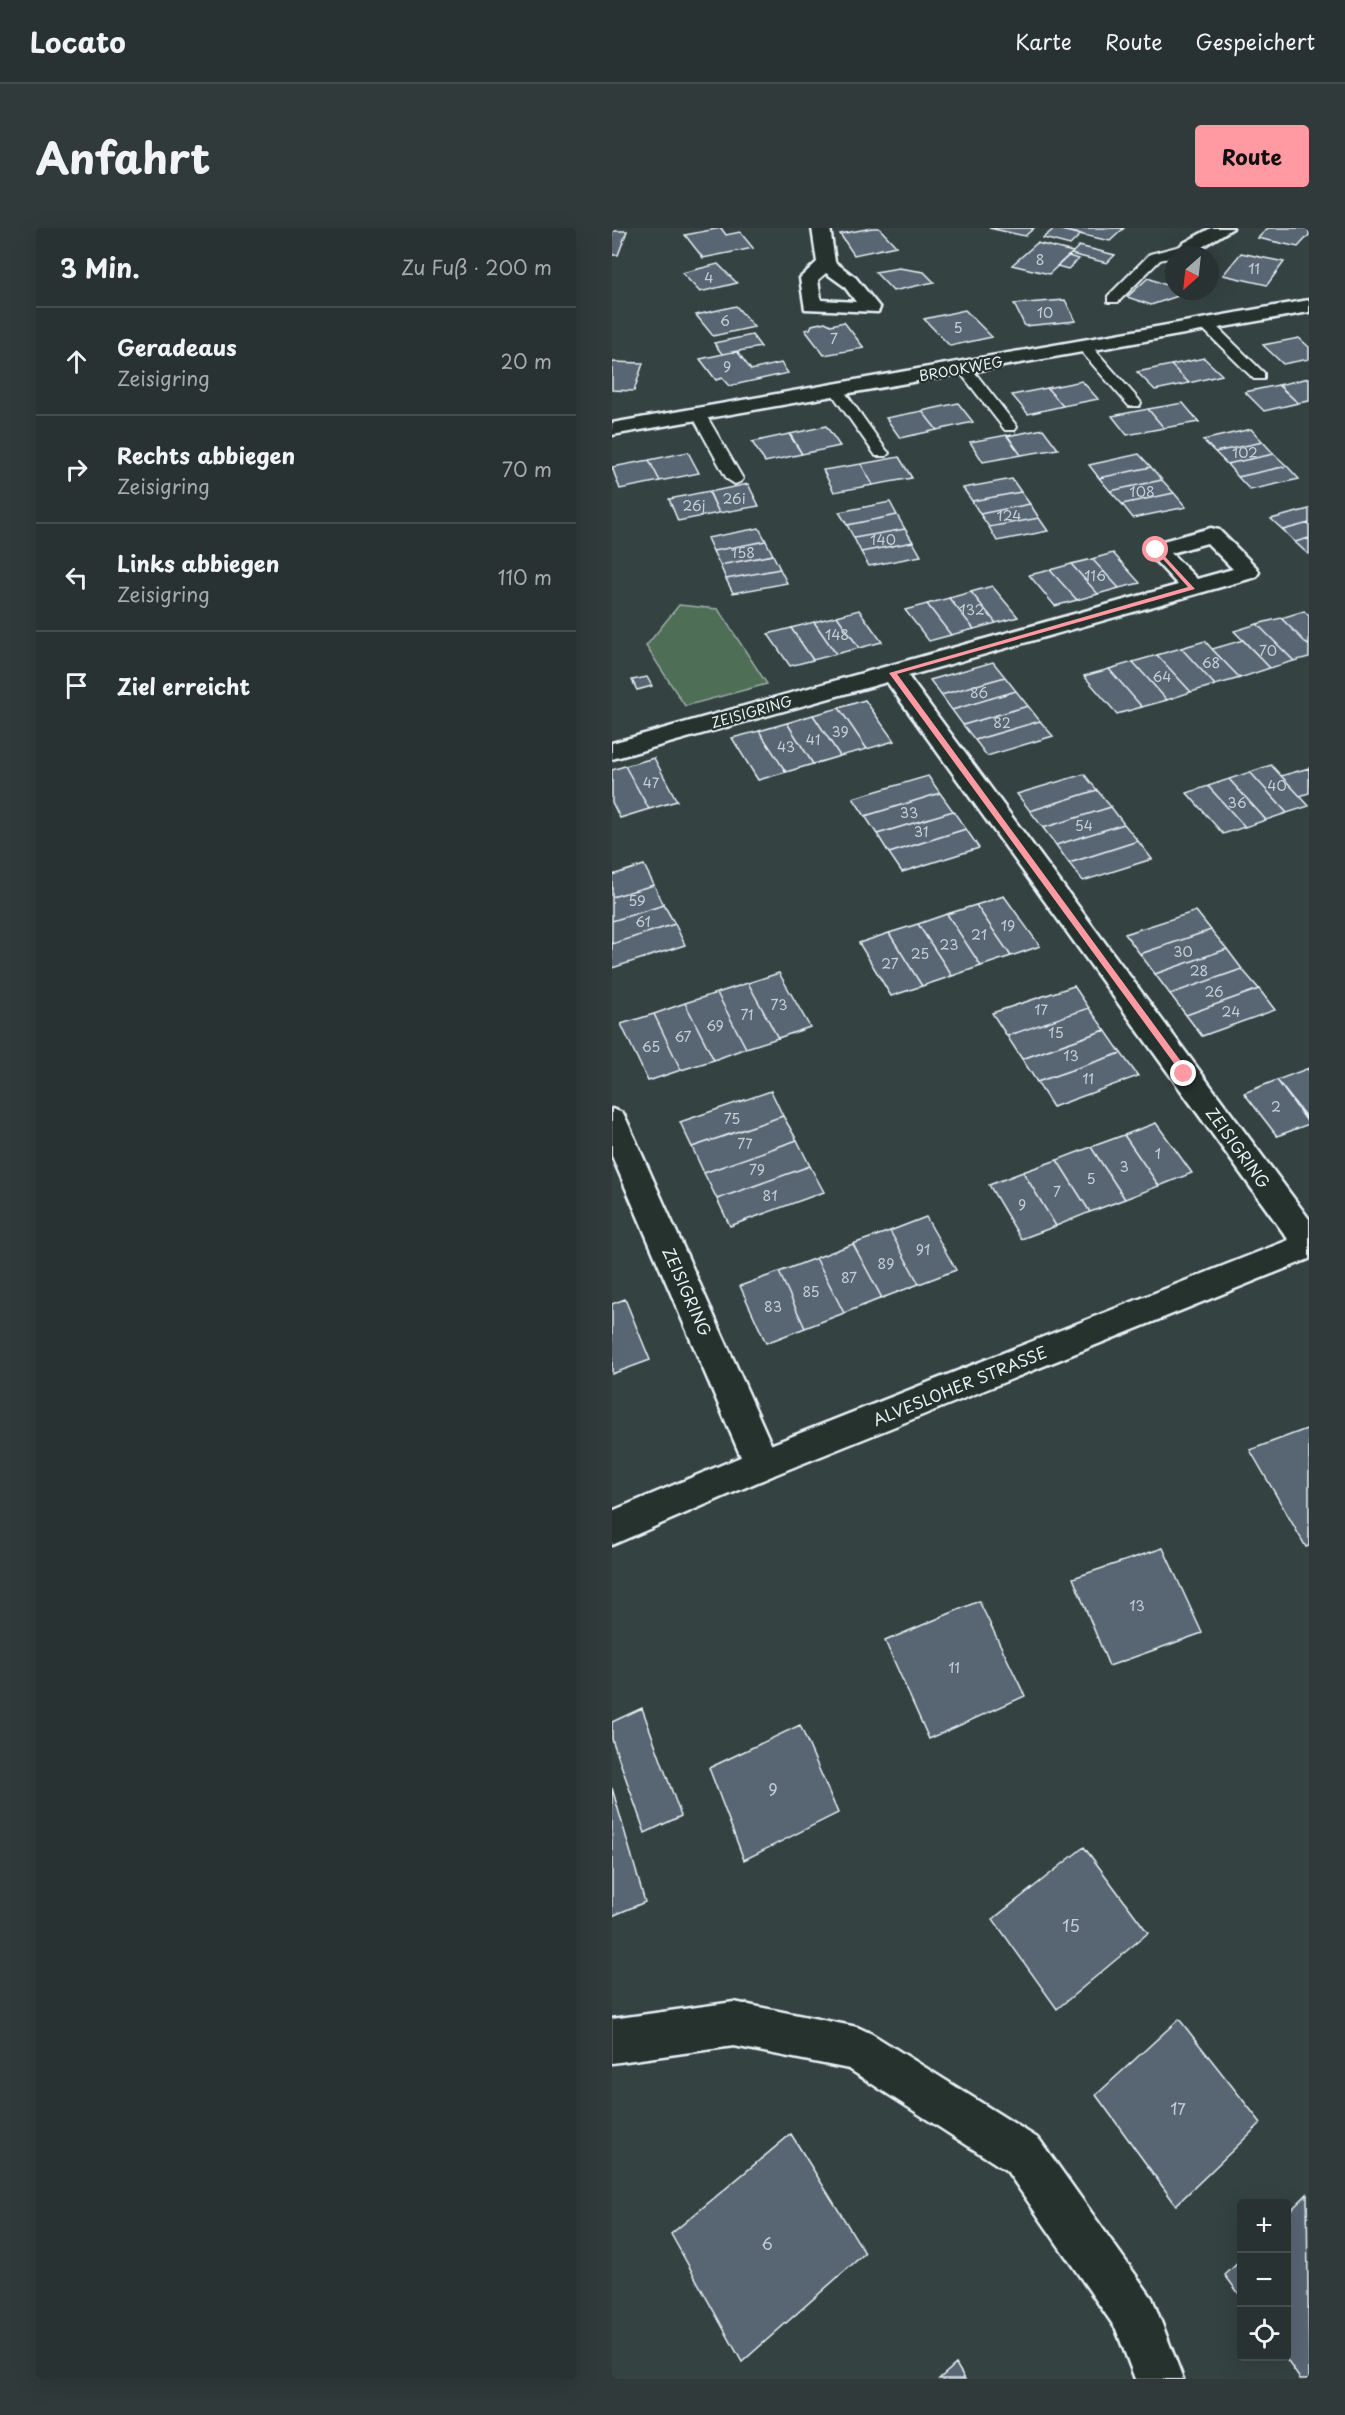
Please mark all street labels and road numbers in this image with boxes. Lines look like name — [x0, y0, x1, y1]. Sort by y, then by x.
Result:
street label: BROOKWEG — [917, 351, 1004, 386]
street label: ZEISIGRING — [709, 690, 795, 733]
street label: ZEISIGRING — [1201, 1102, 1277, 1193]
street label: ZEISIGRING — [657, 1243, 718, 1340]
street label: ALVESLOHER STRASSE — [869, 1339, 1050, 1431]

